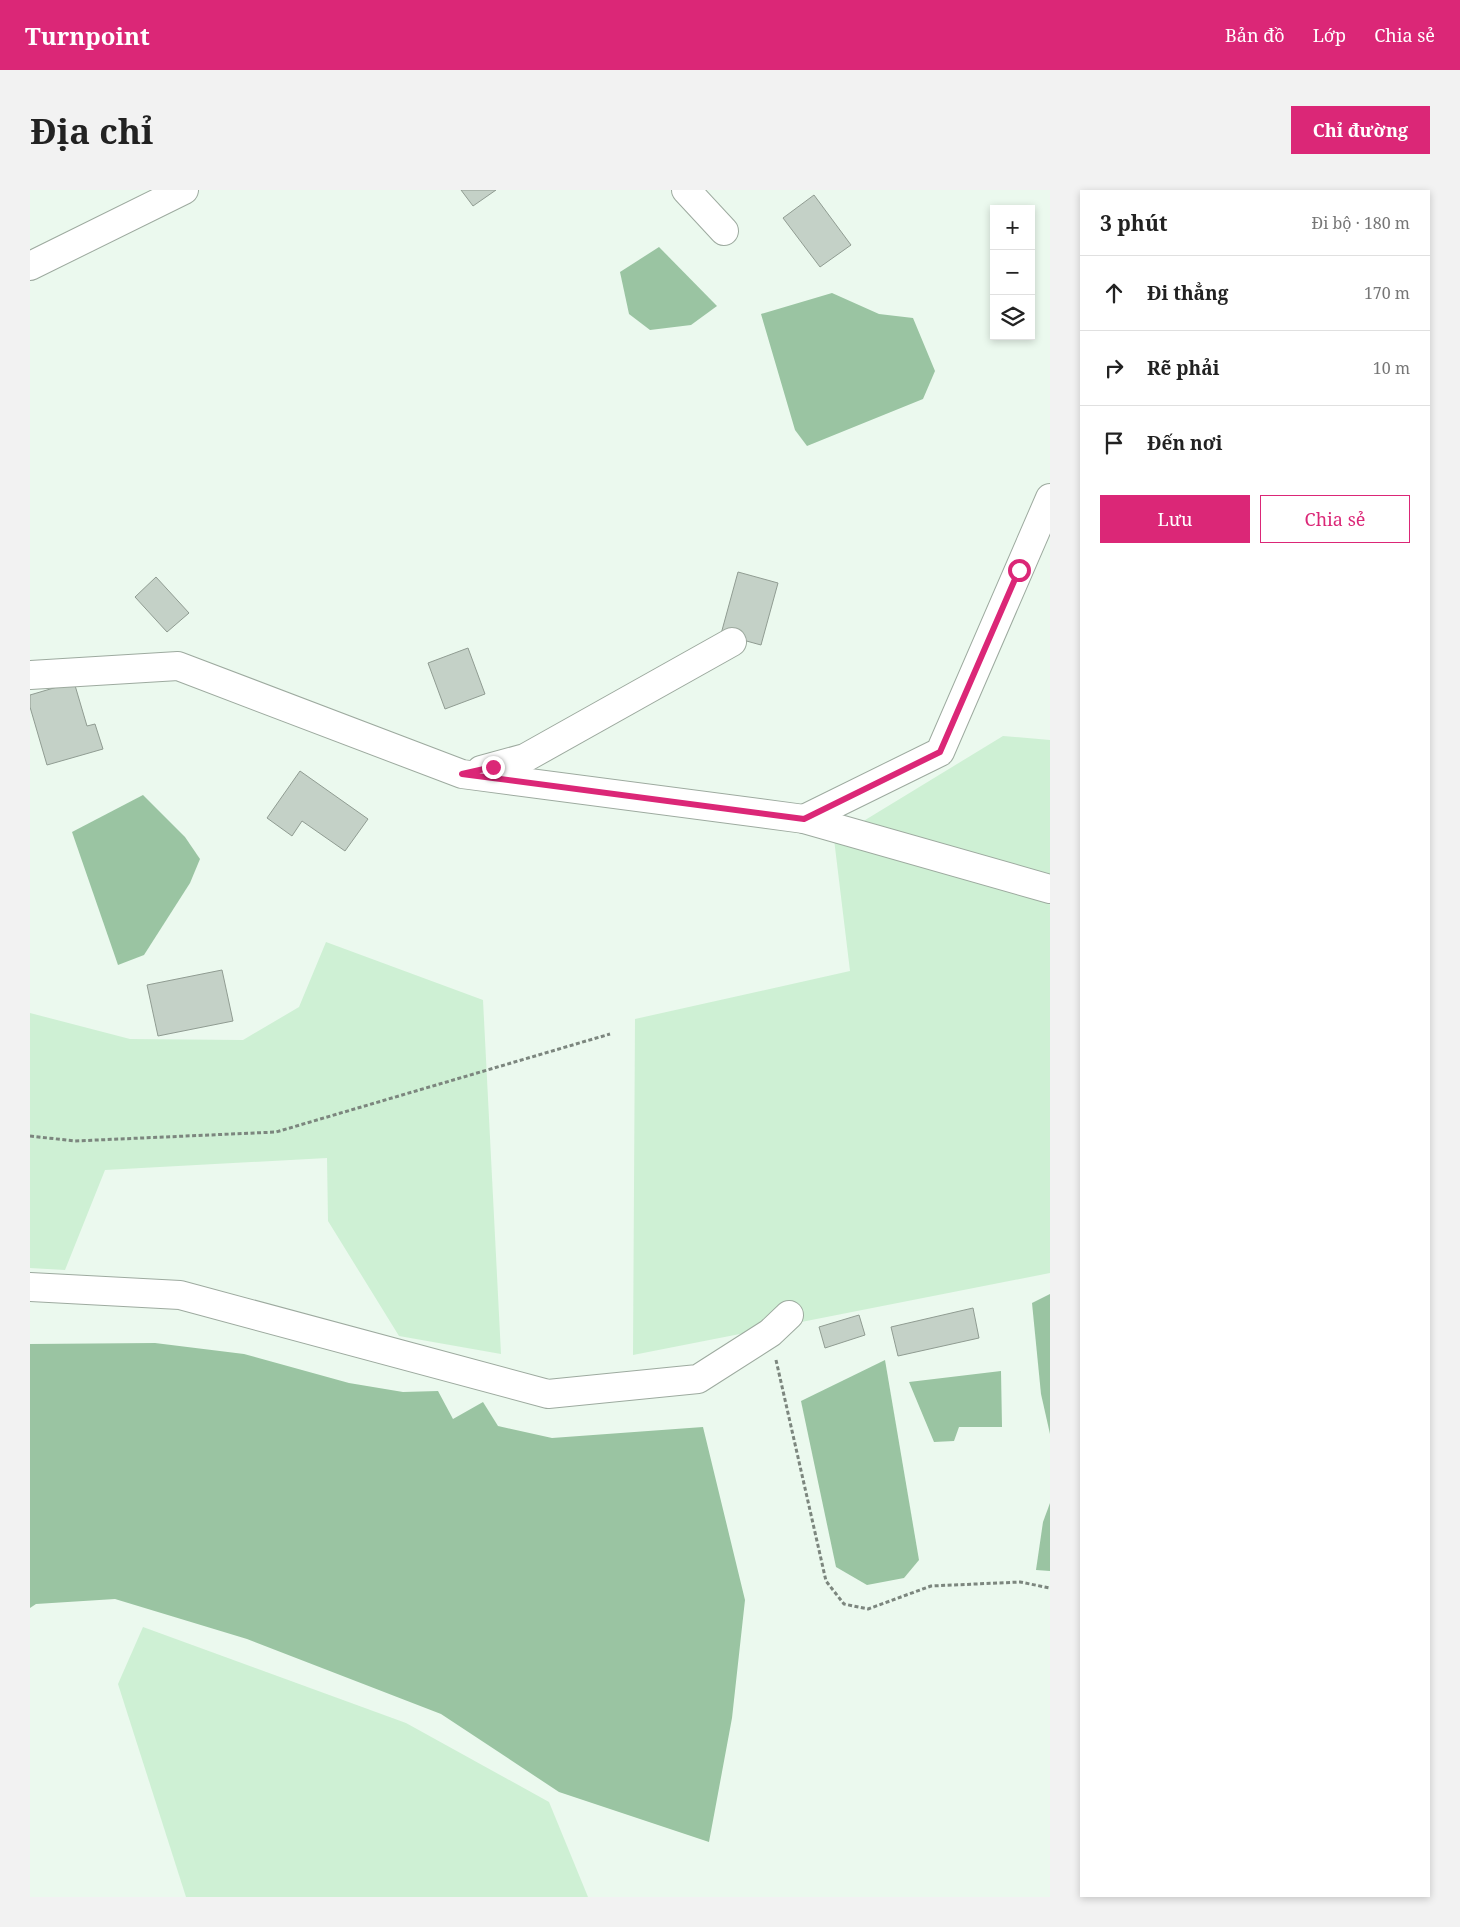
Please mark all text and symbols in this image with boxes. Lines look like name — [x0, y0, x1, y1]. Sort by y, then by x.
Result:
text: Turnpoint — [25, 19, 150, 52]
text: Bản đồ — [1225, 23, 1285, 47]
text: Lớp — [1313, 23, 1346, 47]
text: Chia sẻ — [1374, 23, 1435, 47]
button: Chỉ đường — [1291, 106, 1430, 154]
text: Địa chỉ — [30, 107, 153, 154]
map controls — [990, 205, 1035, 340]
button: + — [990, 205, 1035, 250]
text: 3 phút — [1100, 209, 1167, 237]
text: Đi bộ · 180 m — [1312, 212, 1410, 234]
button: − — [990, 250, 1035, 295]
icon: ahead — [1100, 279, 1128, 307]
text: Đi thẳng — [1147, 280, 1228, 306]
text: 170 m — [1364, 282, 1410, 304]
button: layers — [990, 295, 1035, 340]
icon: right — [1100, 354, 1128, 382]
text: Rẽ phải — [1147, 355, 1219, 381]
text: 10 m — [1373, 357, 1410, 379]
icon: arrive — [1100, 429, 1128, 457]
text: Đến nơi — [1147, 430, 1223, 456]
button: Lưu — [1100, 495, 1250, 543]
button: Chia sẻ — [1260, 495, 1410, 543]
route start — [1008, 559, 1031, 582]
route end — [482, 756, 505, 779]

